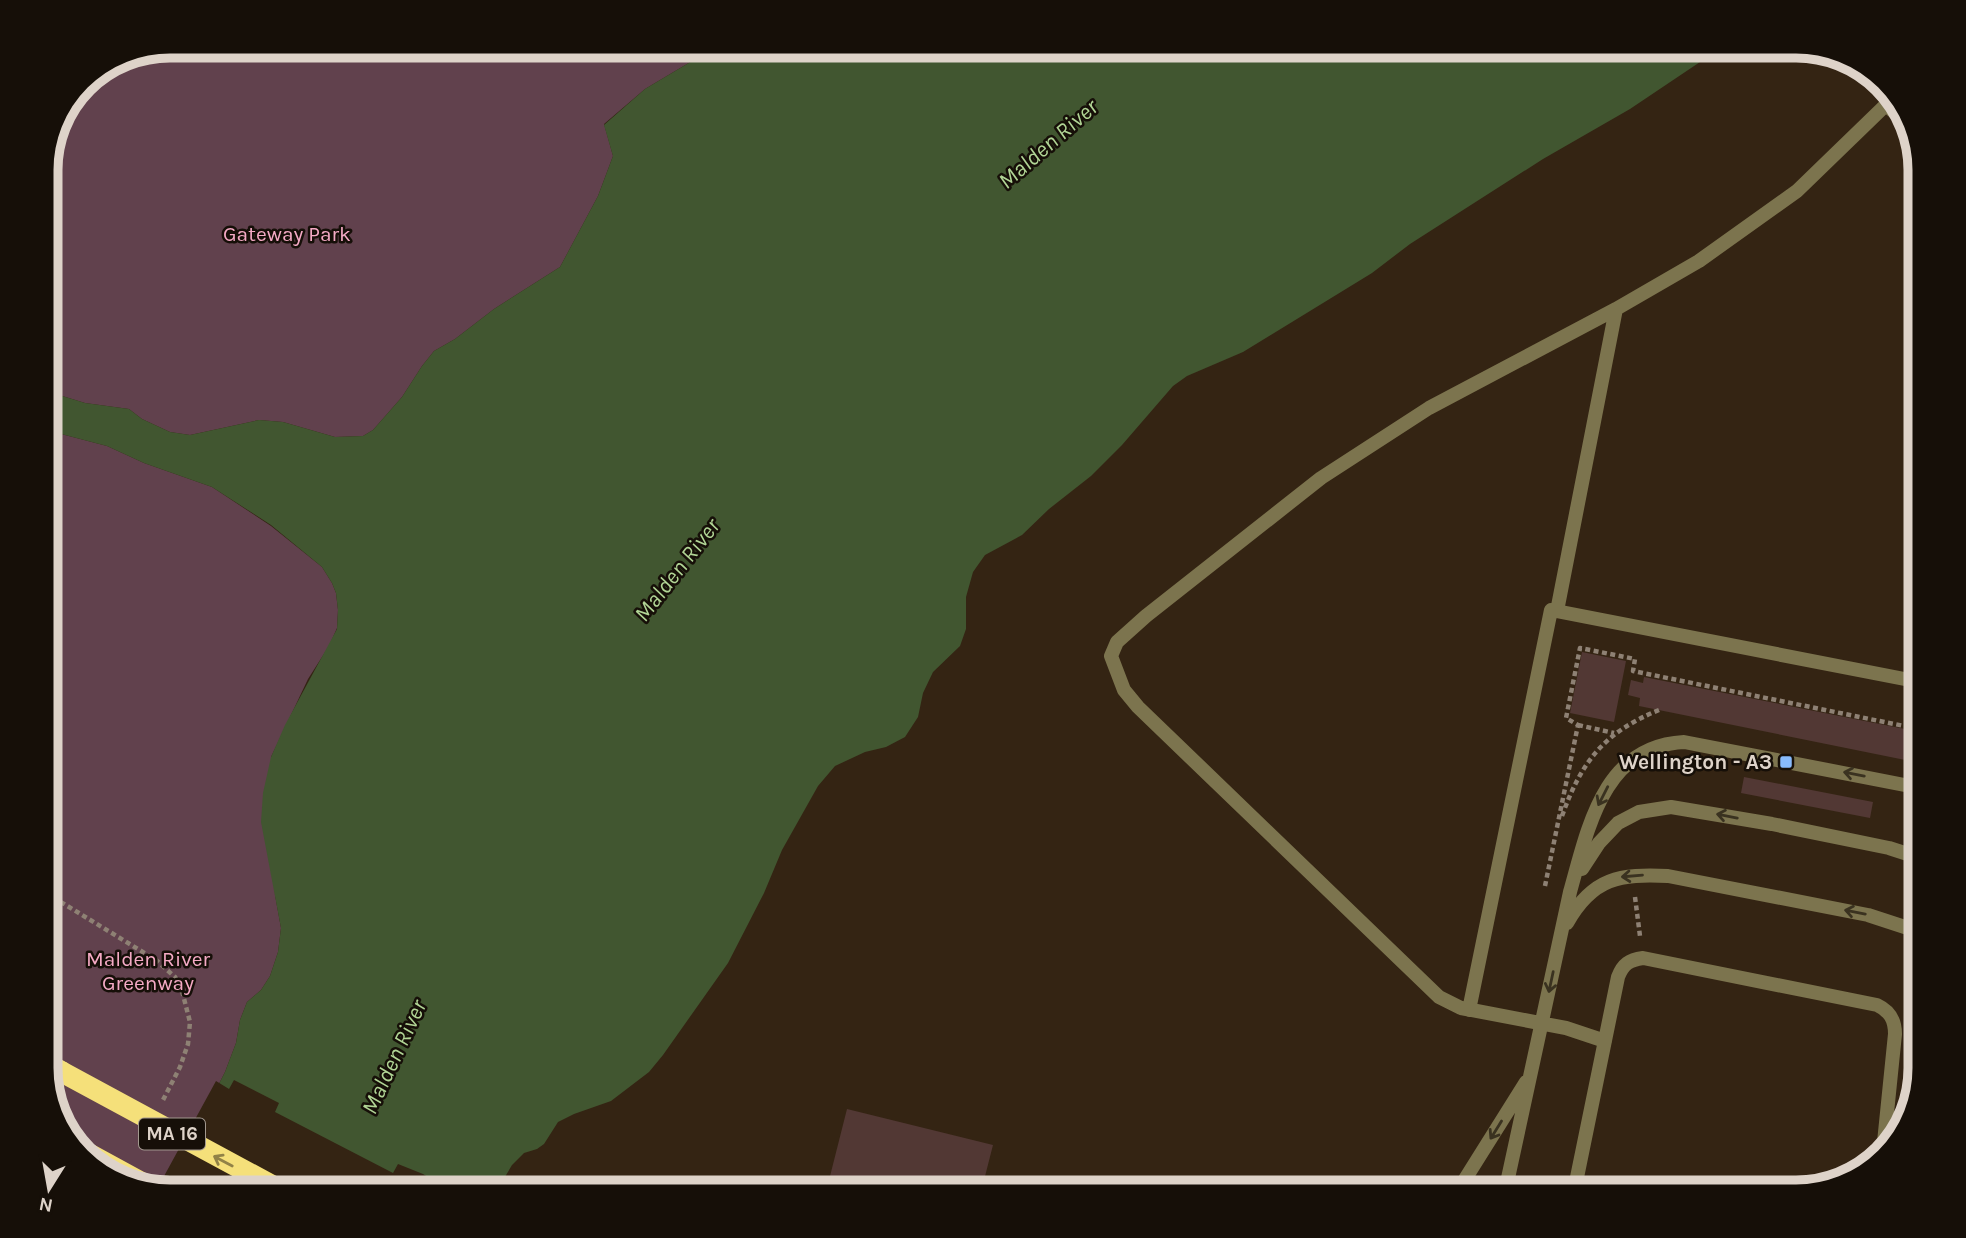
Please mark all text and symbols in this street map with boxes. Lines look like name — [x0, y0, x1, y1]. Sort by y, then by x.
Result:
water label: Malden River — [993, 93, 1104, 195]
park label: Gateway Park — [223, 222, 351, 246]
water label: Malden River — [628, 512, 726, 627]
place label: Wellington - A3 — [1619, 750, 1772, 774]
marker: Wellington - A3 — [1778, 754, 1794, 770]
one-way arrow — [1843, 767, 1866, 781]
one-way arrow — [1595, 785, 1609, 806]
one-way arrow — [1716, 809, 1739, 822]
one-way arrow — [1621, 870, 1644, 883]
one-way arrow — [1845, 905, 1867, 919]
park label: Malden River Greenway — [86, 947, 210, 995]
one-way arrow — [1543, 970, 1557, 993]
water label: Malden River — [356, 994, 433, 1119]
road number: MA 16 — [139, 1118, 205, 1150]
one-way arrow — [1488, 1119, 1502, 1139]
north arrow — [14, 1154, 84, 1224]
one-way arrow — [214, 1154, 234, 1168]
text: N — [37, 1193, 55, 1217]

